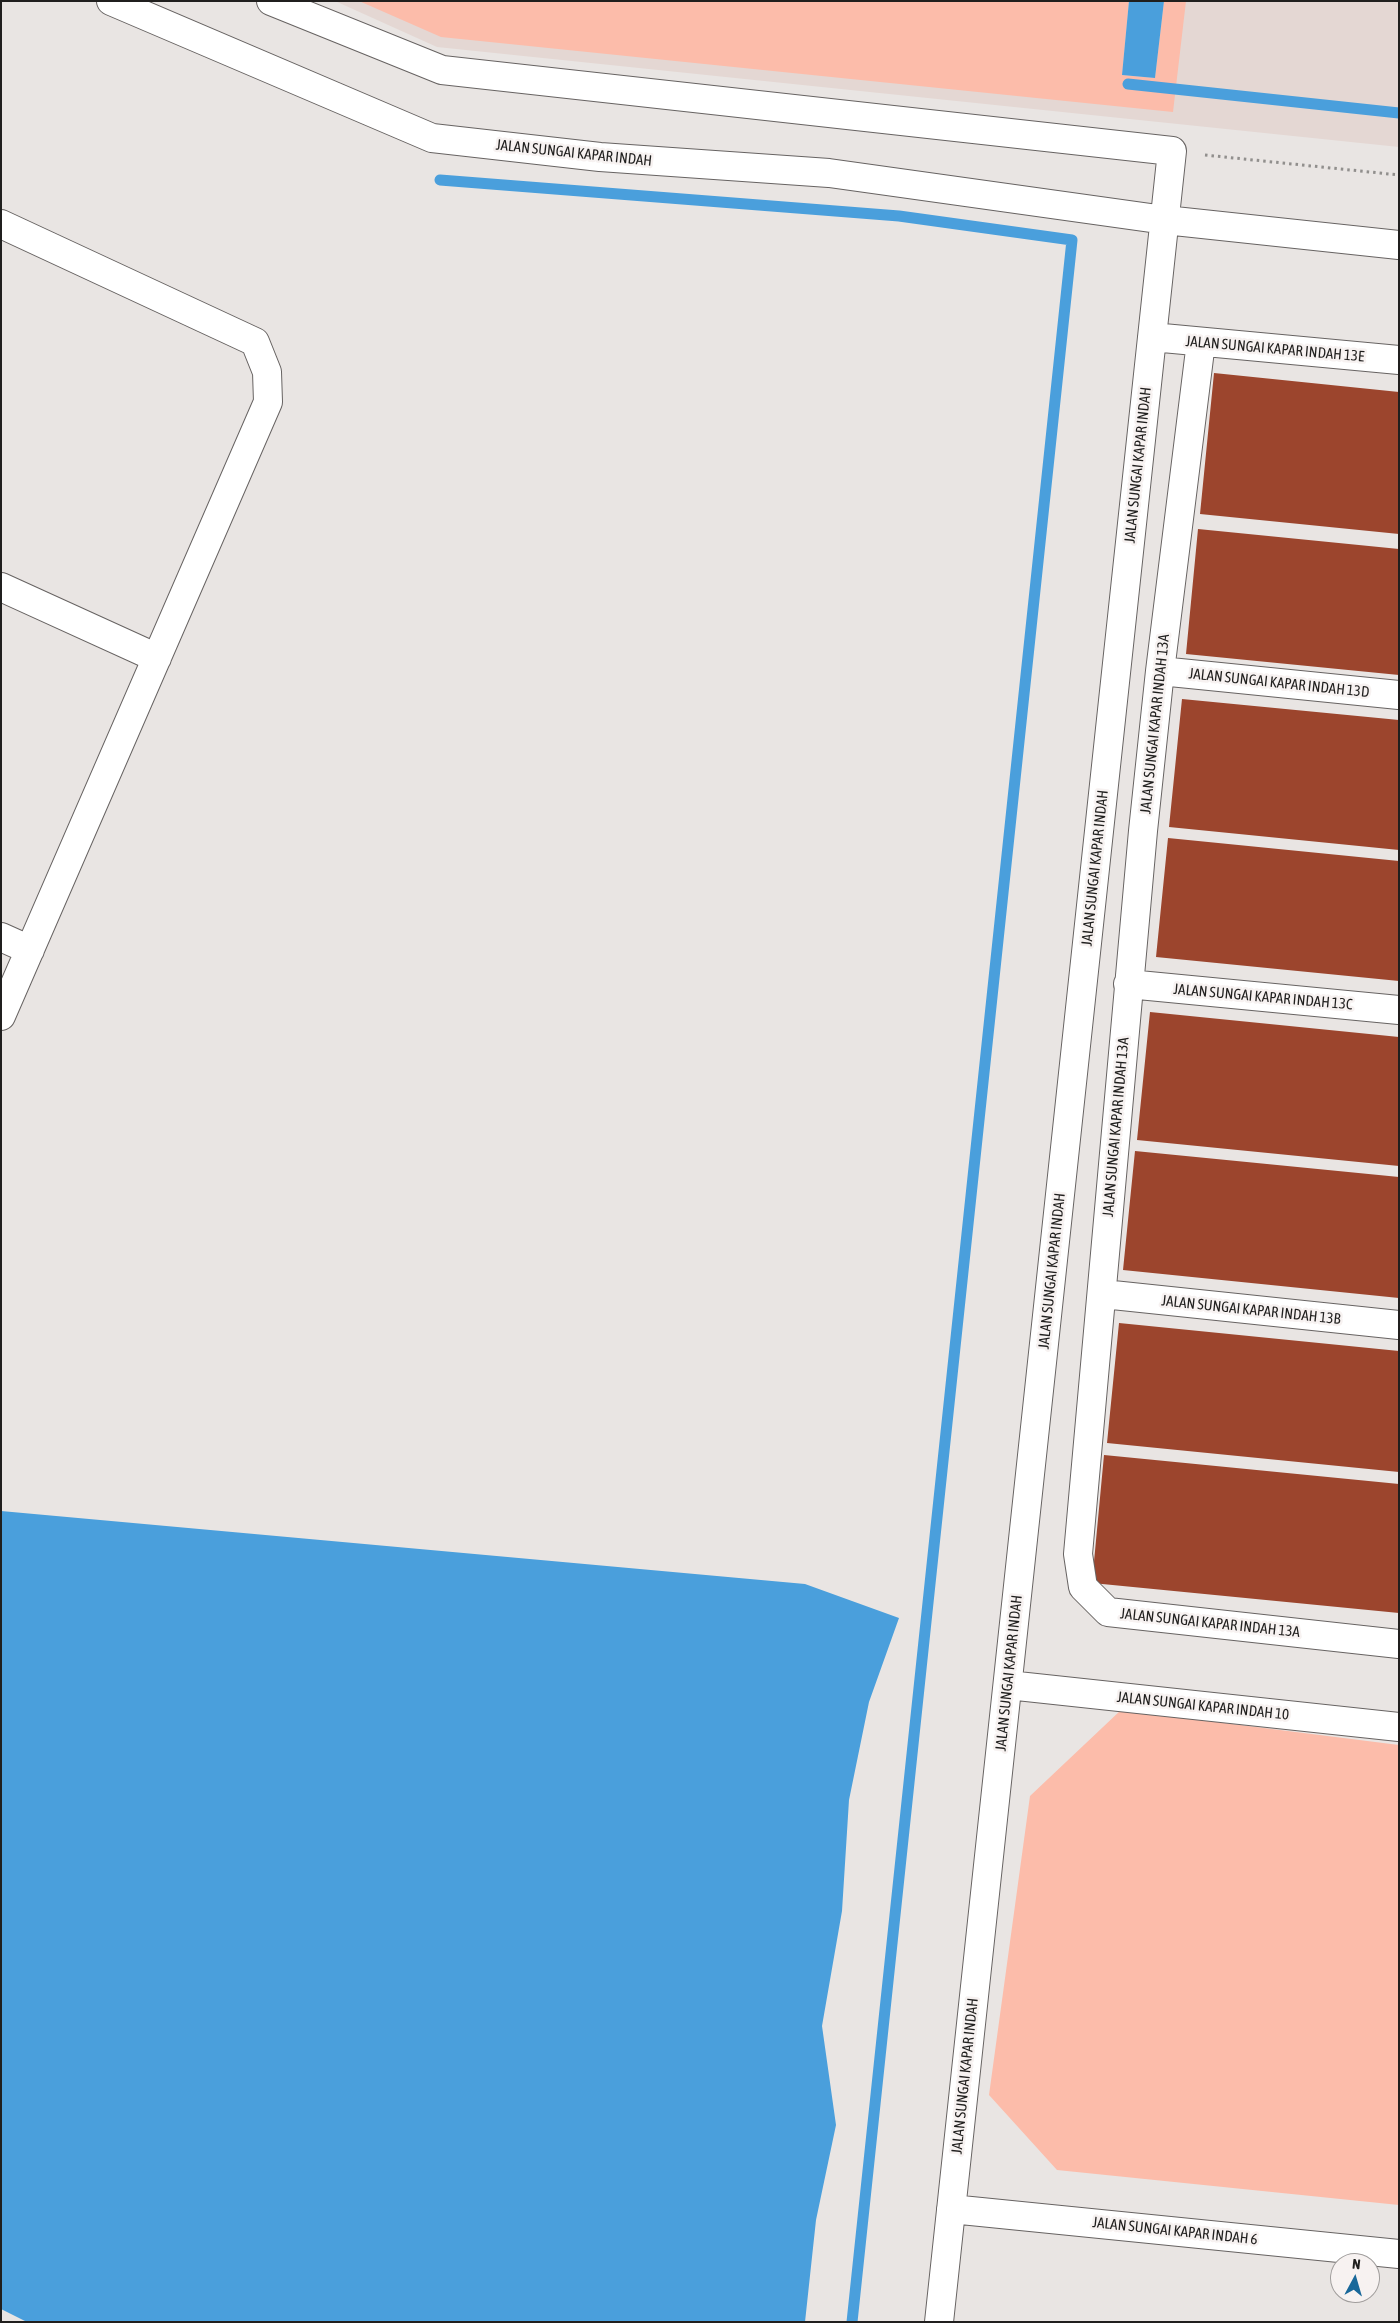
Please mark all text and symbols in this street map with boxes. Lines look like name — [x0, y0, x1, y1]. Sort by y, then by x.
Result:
street label: JALAN SUNGAI KAPAR INDAH — [495, 136, 653, 170]
street label: JALAN SUNGAI KAPAR INDAH 13E — [1185, 332, 1365, 366]
street label: JALAN SUNGAI KAPAR INDAH — [1121, 386, 1155, 544]
street label: JALAN SUNGAI KAPAR INDAH 13A — [1137, 633, 1173, 815]
street label: JALAN SUNGAI KAPAR INDAH 13D — [1188, 665, 1370, 701]
street label: JALAN SUNGAI KAPAR INDAH — [1078, 789, 1112, 947]
street label: JALAN SUNGAI KAPAR INDAH 13C — [1173, 980, 1353, 1014]
street label: JALAN SUNGAI KAPAR INDAH 13A — [1099, 1036, 1133, 1218]
street label: JALAN SUNGAI KAPAR INDAH — [1035, 1192, 1069, 1350]
street label: JALAN SUNGAI KAPAR INDAH 13B — [1160, 1292, 1342, 1328]
street label: JALAN SUNGAI KAPAR INDAH — [992, 1594, 1026, 1752]
street label: JALAN SUNGAI KAPAR INDAH 13A — [1119, 1605, 1301, 1641]
street label: JALAN SUNGAI KAPAR INDAH 10 — [1116, 1688, 1290, 1724]
street label: JALAN SUNGAI KAPAR INDAH — [948, 1997, 982, 2155]
street label: JALAN SUNGAI KAPAR INDAH 6 — [1092, 2213, 1258, 2249]
north arrow — [1330, 2253, 1380, 2303]
text: N — [1352, 2256, 1361, 2272]

